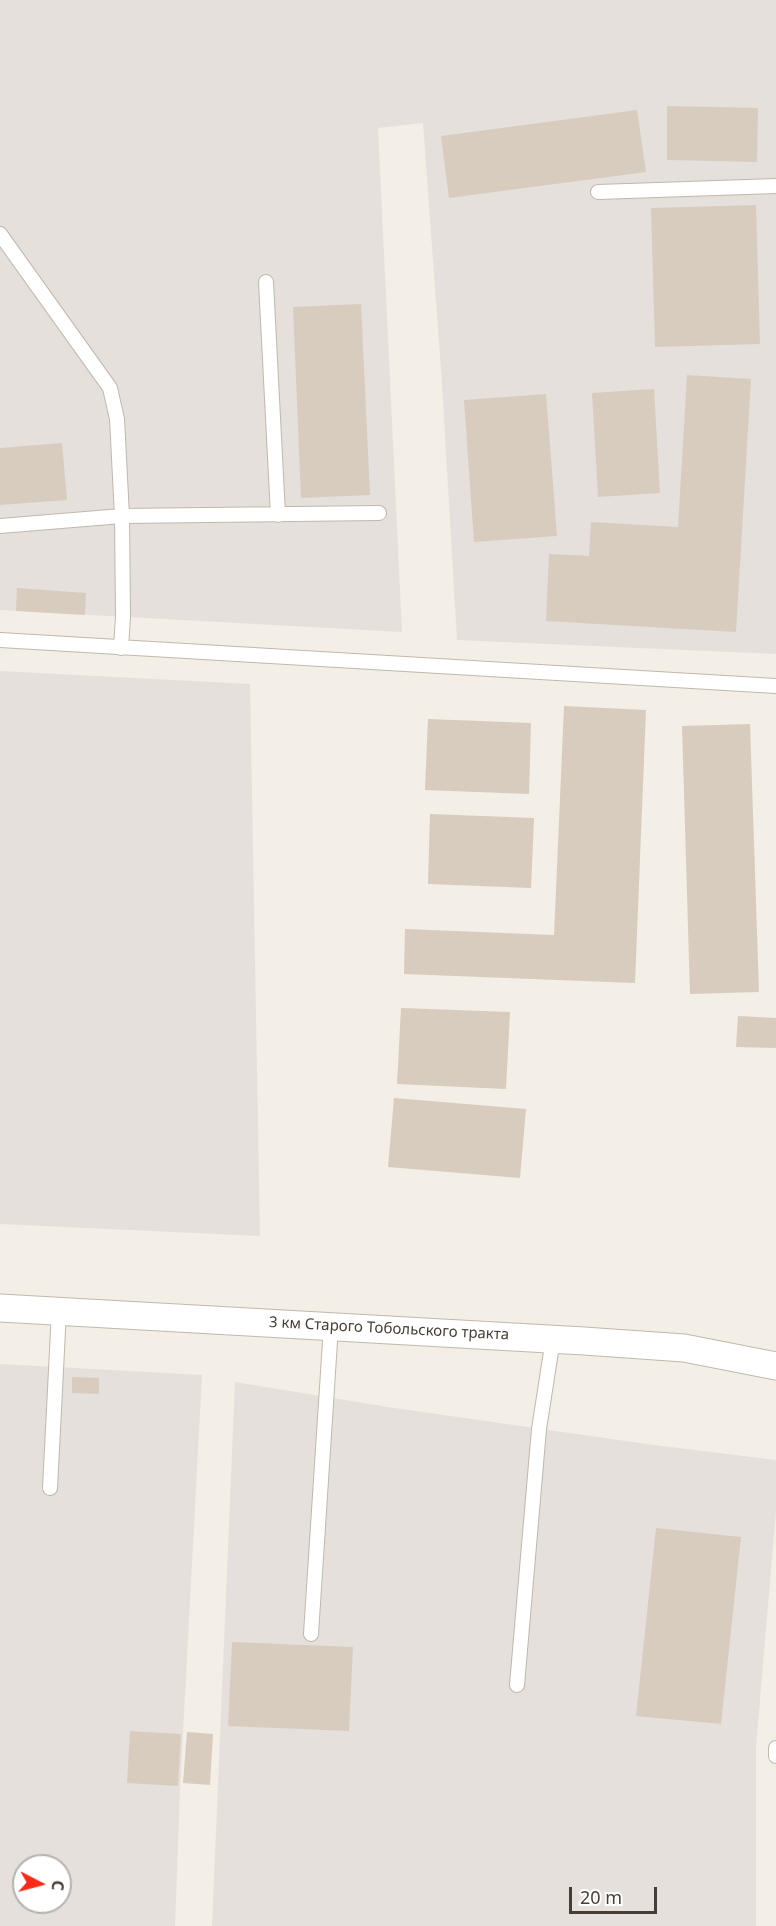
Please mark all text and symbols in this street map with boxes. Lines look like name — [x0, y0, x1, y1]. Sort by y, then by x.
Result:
street label: 3 км Старого Тобольского тракта — [268, 1314, 510, 1344]
north arrow — [12, 1854, 72, 1914]
scale bar — [572, 1875, 660, 1913]
text: С — [46, 1879, 69, 1892]
text: 20 m — [580, 1885, 622, 1909]

